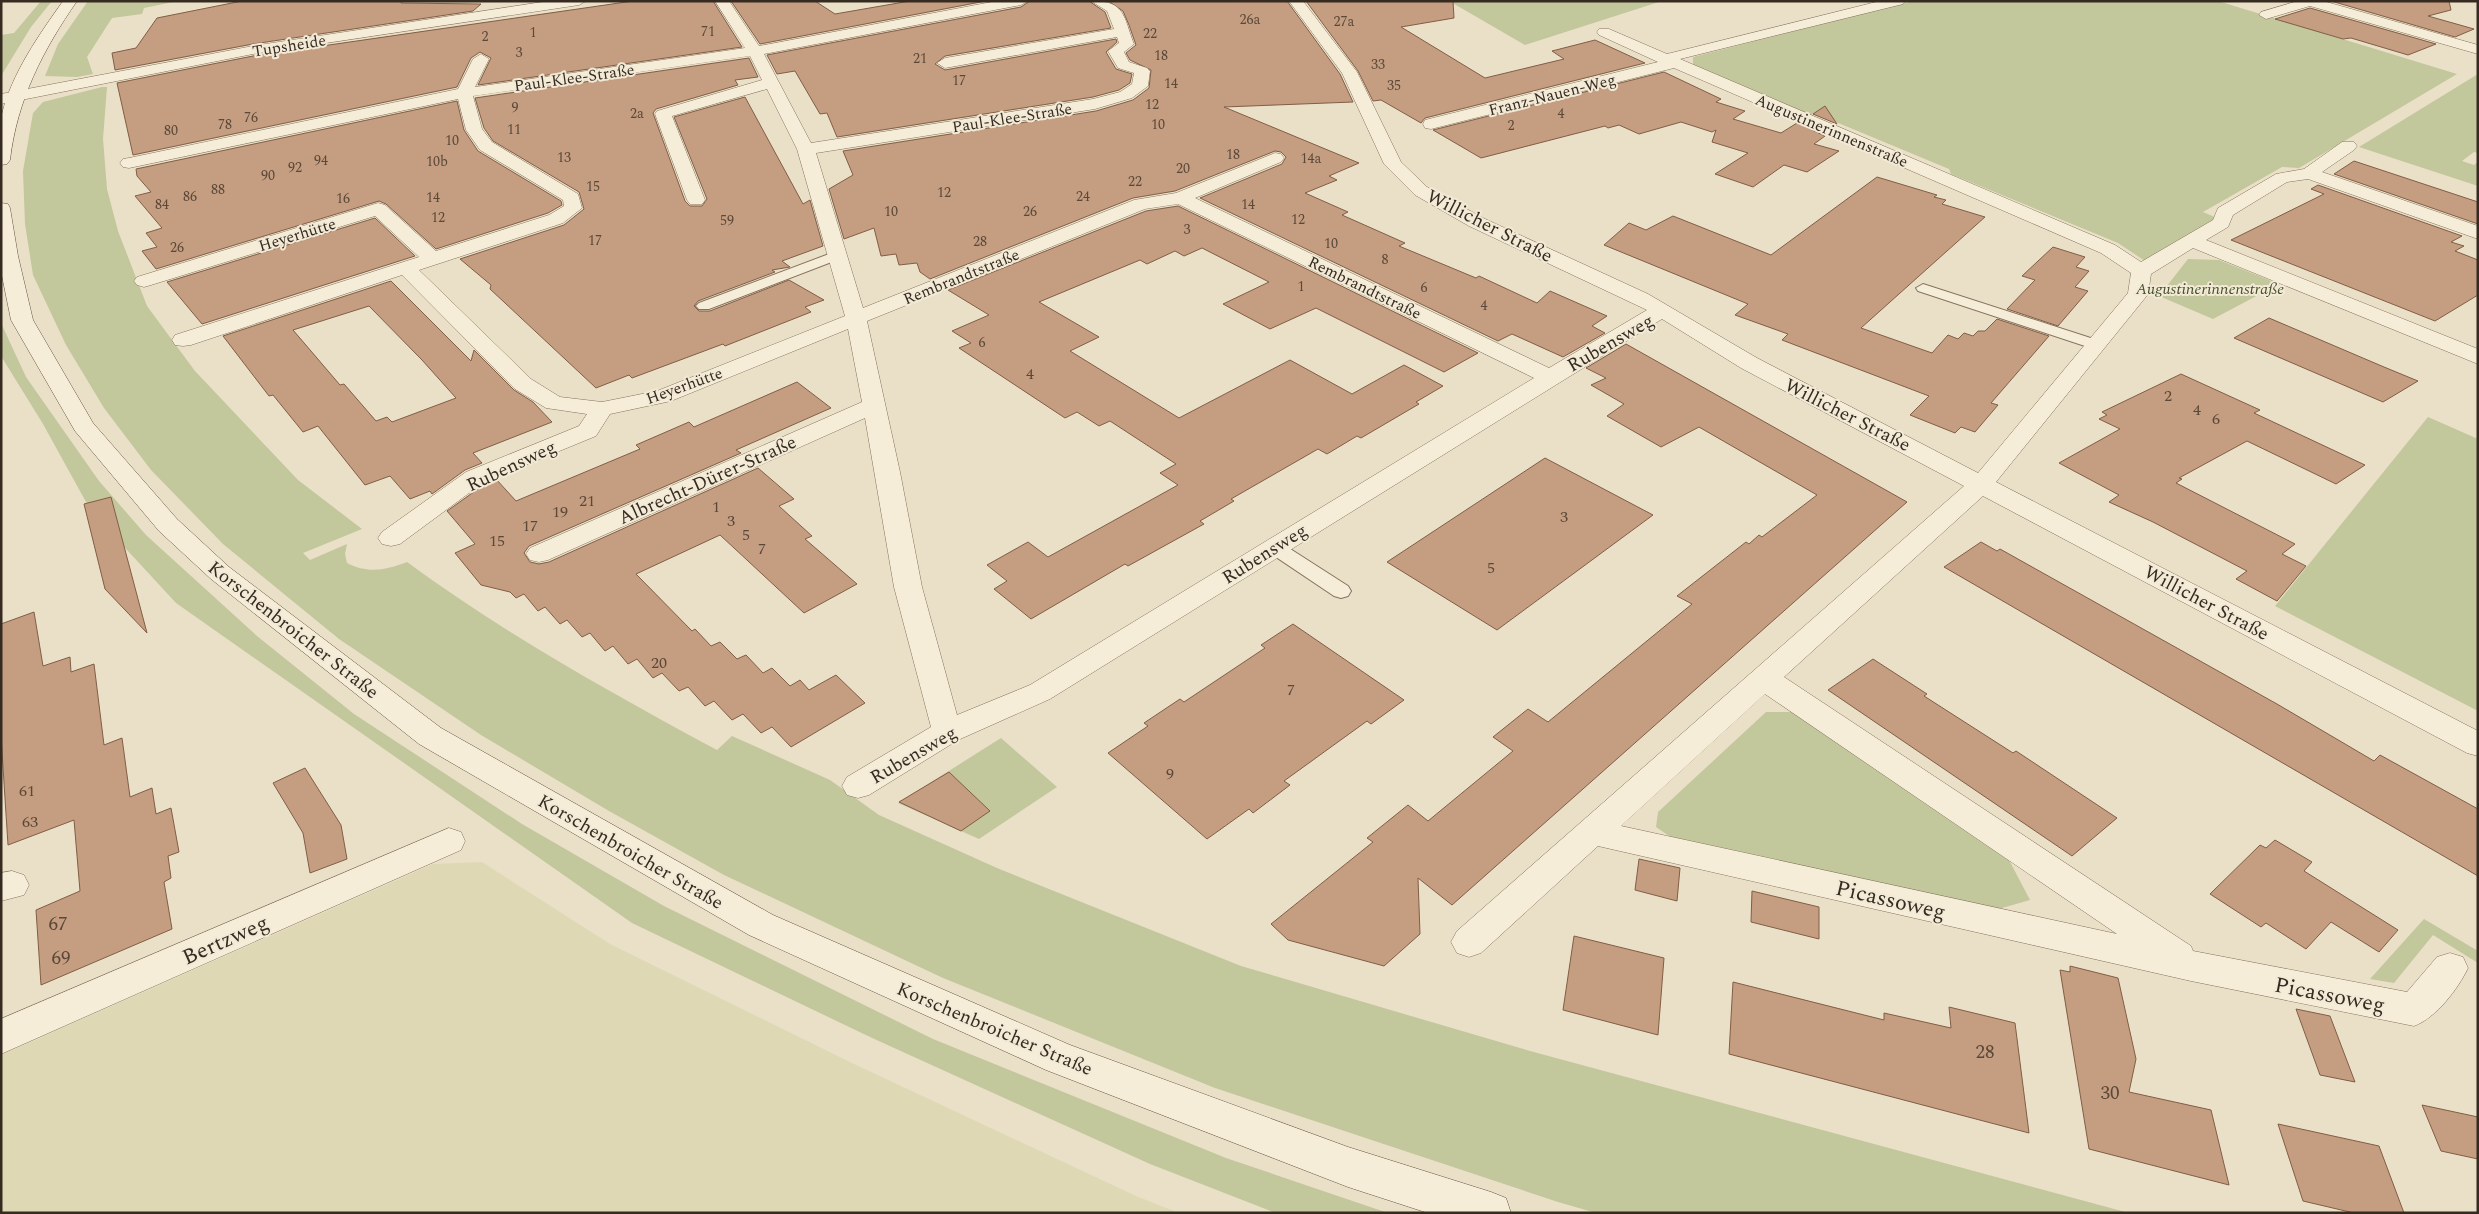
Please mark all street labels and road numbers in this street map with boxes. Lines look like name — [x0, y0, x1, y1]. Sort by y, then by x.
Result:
street label: Tupsheide — [251, 28, 328, 64]
street label: Paul-Klee-Straße — [512, 58, 636, 98]
street label: Franz-Nauen-Weg — [1486, 68, 1619, 122]
street label: Augustinerinnenstraße — [1751, 88, 1912, 174]
street label: Paul-Klee-Straße — [950, 97, 1074, 139]
street label: Willicher Straße — [1421, 182, 1557, 271]
street label: Heyerhütte — [256, 212, 339, 258]
street label: Rembrandtstraße — [900, 243, 1023, 311]
street label: Rembrandtstraße — [1304, 250, 1425, 326]
street label: Rubensweg — [1562, 307, 1660, 380]
street label: Heyerhütte — [643, 361, 726, 411]
street label: Willicher Straße — [1779, 371, 1915, 460]
street label: Albrecht-Dürer-Straße — [614, 428, 801, 533]
street label: Rubensweg — [462, 433, 561, 500]
street label: Rubensweg — [1216, 516, 1313, 592]
street label: Korschenbroicher Straße — [201, 554, 385, 706]
street label: Willicher Straße — [2139, 558, 2274, 649]
street label: Rubensweg — [865, 719, 963, 792]
street label: Korschenbroicher Straße — [532, 787, 729, 917]
street label: Picassoweg — [1832, 872, 1949, 929]
street label: Bertzweg — [177, 907, 274, 974]
street label: Picassoweg — [2272, 969, 2388, 1022]
street label: Korschenbroicher Straße — [892, 975, 1097, 1084]

